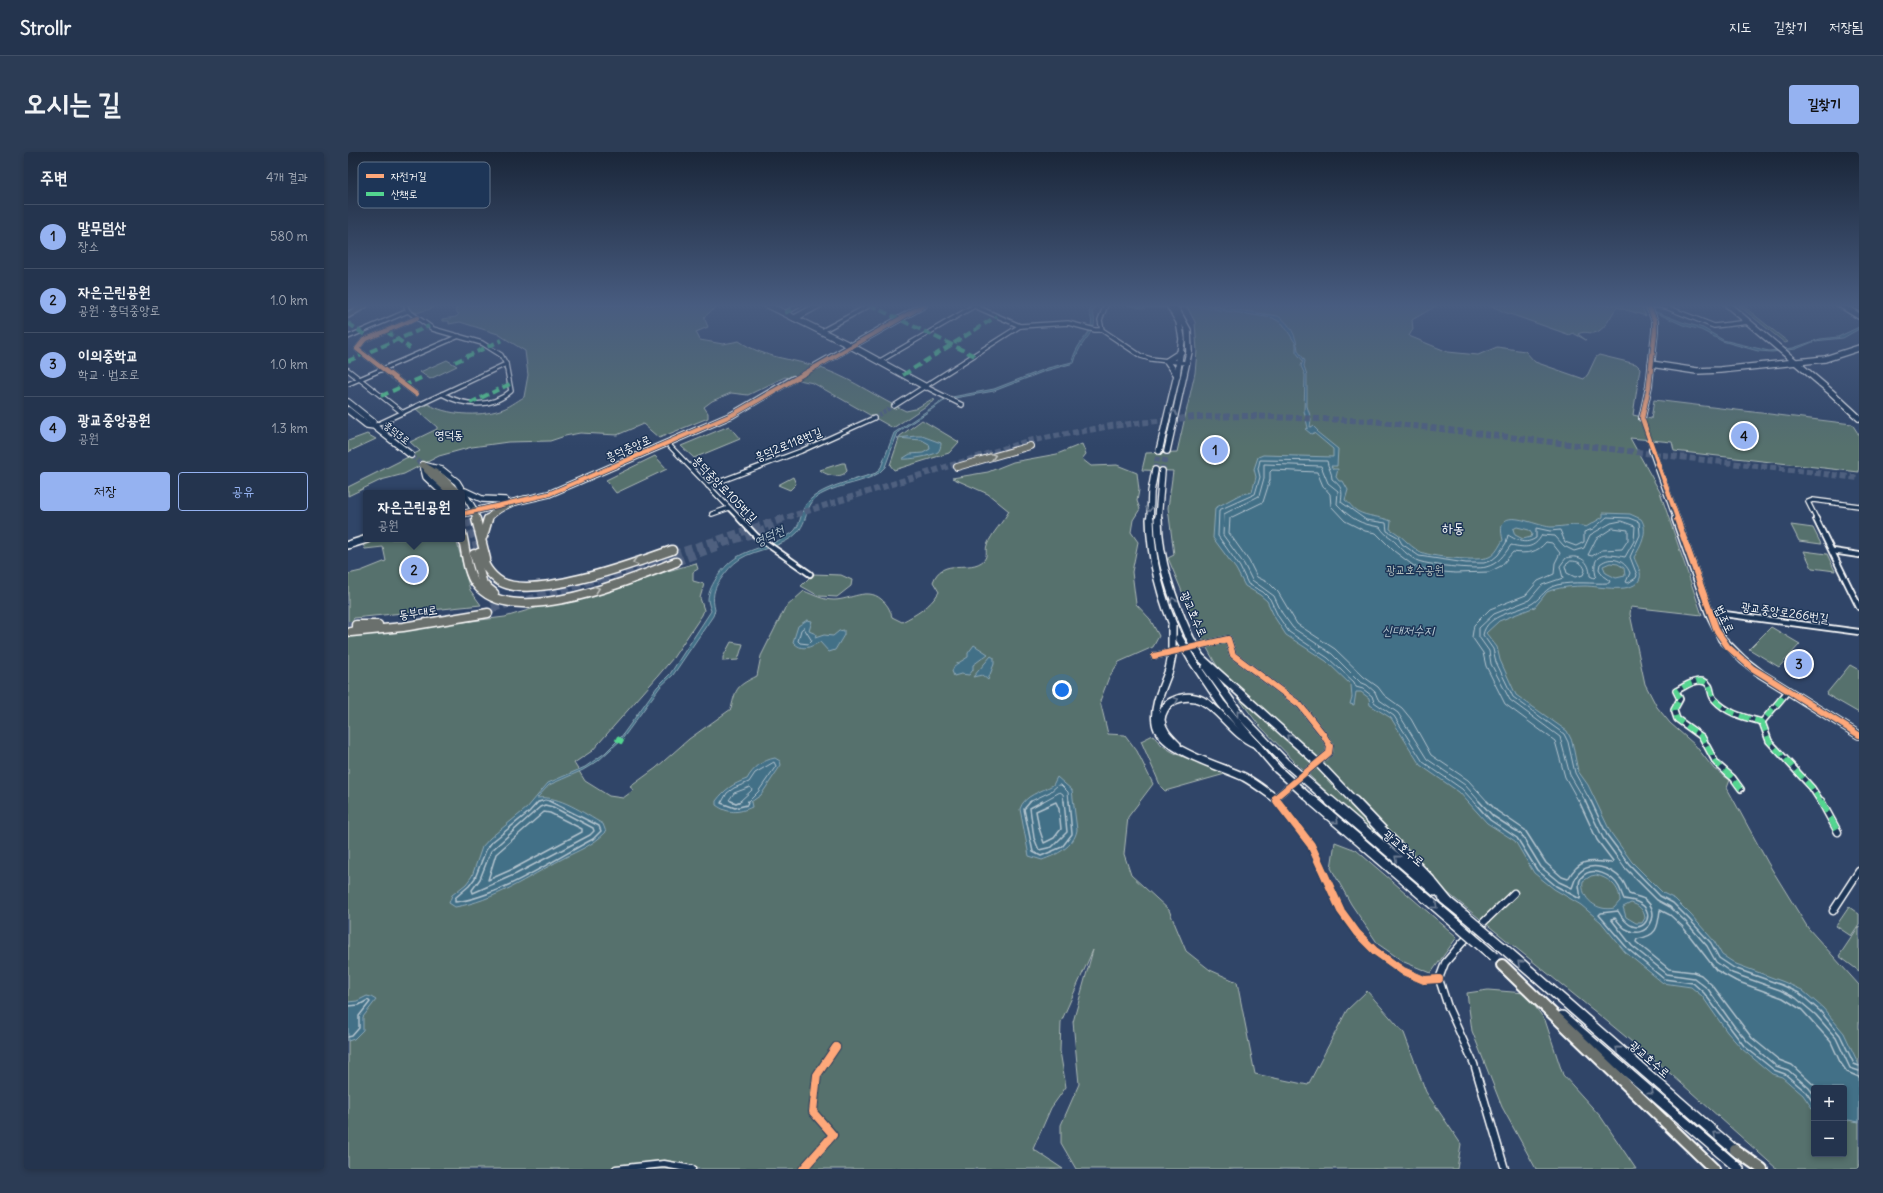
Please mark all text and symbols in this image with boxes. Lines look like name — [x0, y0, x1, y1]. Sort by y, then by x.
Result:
text: Strollr — [20, 16, 71, 40]
text: 지도 — [1729, 18, 1751, 36]
text: 길찾기 — [1773, 18, 1807, 36]
text: 저장됨 — [1829, 18, 1863, 36]
text: 오시는 길 — [24, 85, 121, 121]
button: 길찾기 — [1789, 85, 1859, 124]
legend — [358, 162, 490, 208]
text: 주변 — [40, 167, 67, 189]
text: 4개 결과 — [266, 169, 308, 186]
text: 자전거길 — [391, 169, 427, 183]
text: 산책로 — [391, 187, 418, 201]
text: 말무덤산 — [78, 218, 126, 237]
text: 1 — [50, 228, 56, 245]
text: 580 m — [270, 228, 308, 245]
text: 장소 — [78, 238, 99, 255]
text: 자은근린공원 — [78, 282, 150, 301]
text: 2 — [49, 292, 57, 309]
text: 1.0 km — [270, 292, 308, 309]
text: 공원 · 흥덕중앙로 — [78, 302, 160, 319]
text: 이의중학교 — [78, 346, 138, 365]
text: 3 — [49, 356, 57, 373]
text: 1.0 km — [270, 356, 308, 373]
text: 학교 · 법조로 — [78, 366, 139, 383]
text: 광교중앙공원 — [78, 410, 150, 429]
one-way arrow — [1170, 410, 1178, 416]
street label: 흥덕3로 — [381, 419, 413, 447]
text: 4 — [49, 420, 57, 437]
text: 1.3 km — [272, 420, 308, 437]
pin: 4 — [1731, 421, 1757, 451]
street label: 흥덕2로118번길 — [752, 424, 824, 464]
district label: 영덕동 — [435, 427, 463, 442]
text: 공원 — [78, 430, 99, 447]
street label: 흥덕중앙로 — [603, 431, 653, 465]
pin: 1 — [1202, 435, 1228, 465]
street label: 흥덕중앙로105번길 — [689, 452, 761, 526]
one-way arrow — [989, 452, 996, 461]
button: 저장 — [40, 472, 170, 511]
button: 공유 — [178, 472, 308, 511]
popup — [363, 490, 465, 542]
text: 자은근린공원 — [378, 497, 450, 516]
one-way arrow — [1145, 506, 1154, 512]
text: 공원 — [378, 517, 399, 534]
district label: 하동 — [1442, 519, 1464, 537]
water label: 영덕천 — [751, 521, 788, 551]
pin: 2 — [401, 555, 427, 585]
one-way arrow — [632, 557, 639, 566]
park label: 광교호수공원 — [1386, 562, 1444, 577]
one-way arrow — [593, 585, 600, 594]
street label: 광교호수로 — [1177, 589, 1211, 639]
one-way arrow — [1169, 597, 1177, 604]
street label: 광교중앙로266번길 — [1740, 598, 1830, 626]
street label: 동부대로 — [398, 602, 438, 622]
street label: 법조로 — [1712, 603, 1738, 635]
water label: 신대저수지 — [1382, 622, 1436, 639]
pin: 3 — [1786, 649, 1812, 679]
your location — [1052, 680, 1072, 700]
one-way arrow — [1172, 696, 1179, 704]
one-way arrow — [1237, 710, 1244, 718]
one-way arrow — [1286, 734, 1294, 742]
one-way arrow — [1332, 816, 1339, 823]
street label: 광교호수로 — [1381, 827, 1427, 869]
one-way arrow — [1394, 856, 1401, 863]
one-way arrow — [1430, 901, 1438, 908]
one-way arrow — [1518, 961, 1525, 968]
street label: 광교호수로 — [1627, 1038, 1673, 1080]
one-way arrow — [1616, 1046, 1623, 1053]
map controls — [1811, 1085, 1847, 1157]
button: + — [1811, 1085, 1847, 1121]
one-way arrow — [1646, 1088, 1653, 1095]
button: − — [1811, 1121, 1847, 1157]
one-way arrow — [1714, 1132, 1721, 1139]

